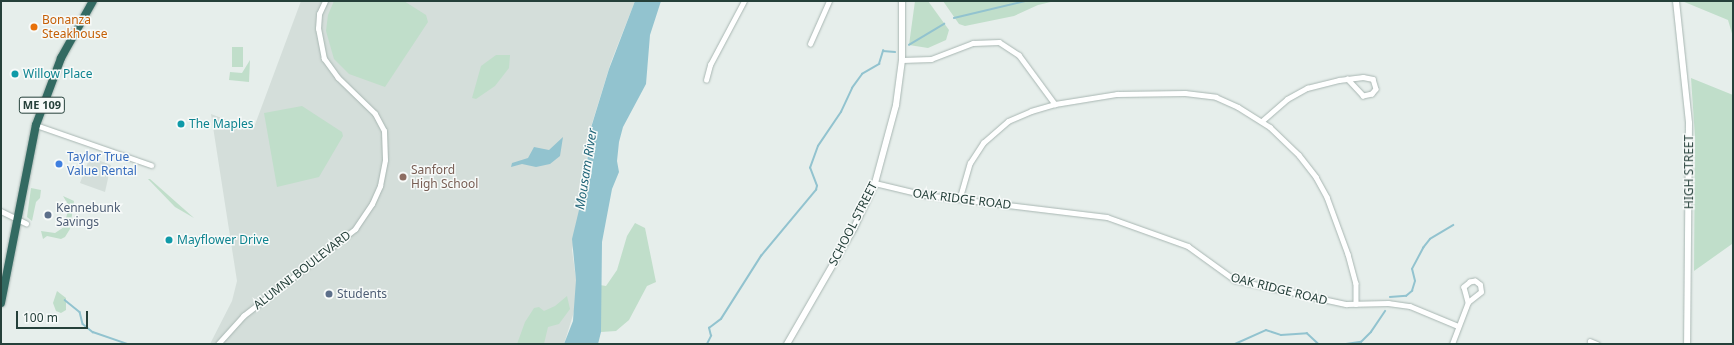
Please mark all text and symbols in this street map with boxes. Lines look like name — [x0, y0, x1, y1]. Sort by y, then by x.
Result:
place label: Bonanza Steakhouse — [42, 13, 107, 41]
marker: Bonanza Steakhouse — [29, 22, 39, 32]
place label: Willow Place — [23, 67, 93, 81]
marker: Willow Place — [10, 69, 20, 79]
road number: ME 109 — [18, 96, 66, 114]
place label: The Maples — [189, 117, 254, 131]
marker: The Maples — [176, 119, 186, 129]
water label: Mousam River — [572, 127, 600, 211]
street label: HIGH STREET — [1682, 135, 1696, 209]
place label: Taylor True Value Rental — [67, 150, 137, 178]
marker: Taylor True Value Rental — [54, 159, 64, 169]
place label: Sanford High School — [411, 163, 478, 191]
marker: Sanford High School — [398, 172, 408, 182]
street label: SCHOOL STREET — [826, 180, 880, 268]
street label: OAK RIDGE ROAD — [912, 186, 1012, 212]
place label: Kennebunk Savings — [56, 201, 120, 229]
marker: Kennebunk Savings — [43, 210, 53, 220]
street label: ALUMNI BOULEVARD — [251, 228, 353, 312]
place label: Mayflower Drive — [177, 233, 269, 247]
marker: Mayflower Drive — [164, 235, 174, 245]
street label: OAK RIDGE ROAD — [1229, 270, 1329, 308]
place label: Students — [337, 287, 387, 301]
marker: Students — [324, 289, 334, 299]
scale bar — [18, 303, 90, 329]
text: 100 m — [23, 309, 58, 326]

